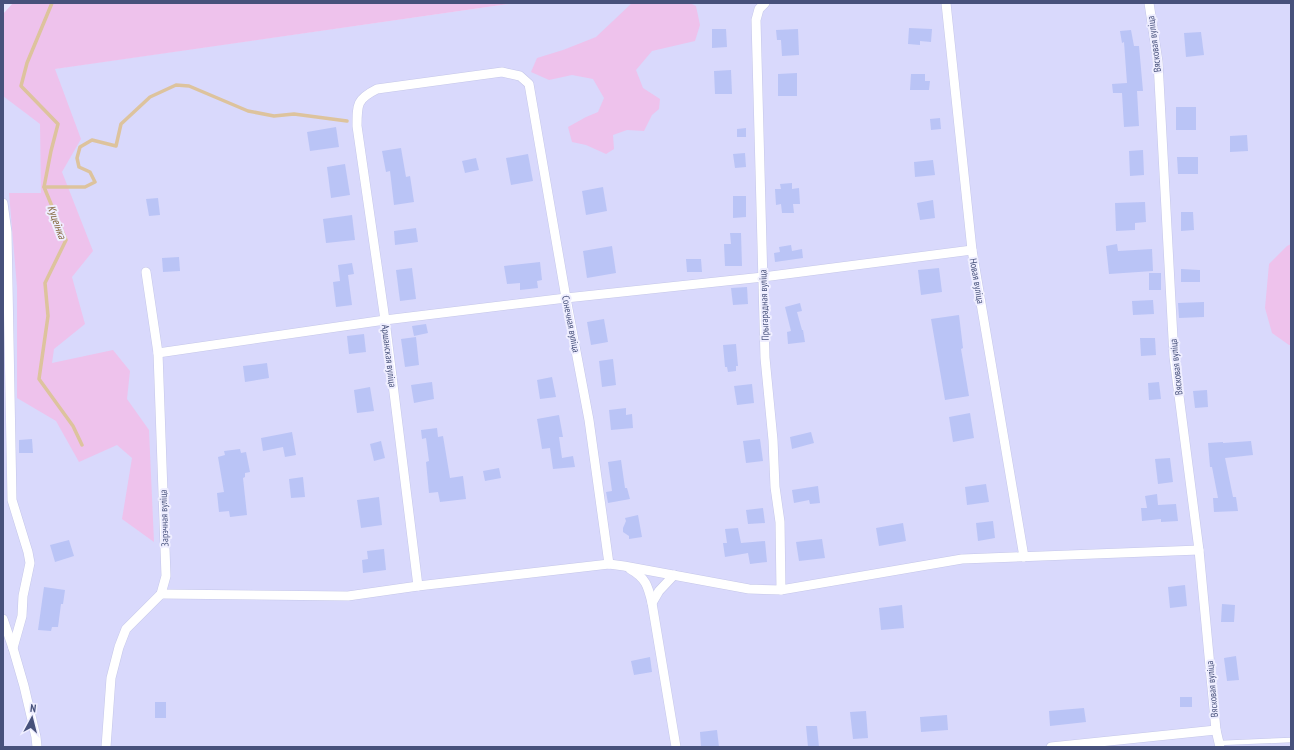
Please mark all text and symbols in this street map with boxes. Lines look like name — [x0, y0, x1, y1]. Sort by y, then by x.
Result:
street label: Вясковая вуліца — [1144, 15, 1164, 73]
water label: Куцеінка — [44, 203, 70, 241]
street label: Новая вуліца — [967, 257, 987, 305]
street label: Прыгарадная вуліца — [756, 269, 772, 341]
street label: Сонечная вуліца — [559, 294, 583, 354]
street label: Аршанская вуліца — [379, 324, 399, 388]
street label: Вясковая вуліца — [1167, 338, 1185, 396]
street label: Зарэчная вуліца — [157, 489, 171, 547]
street label: Вясковая вуліца — [1203, 660, 1221, 718]
north arrow — [12, 698, 52, 738]
text: N — [29, 701, 37, 715]

